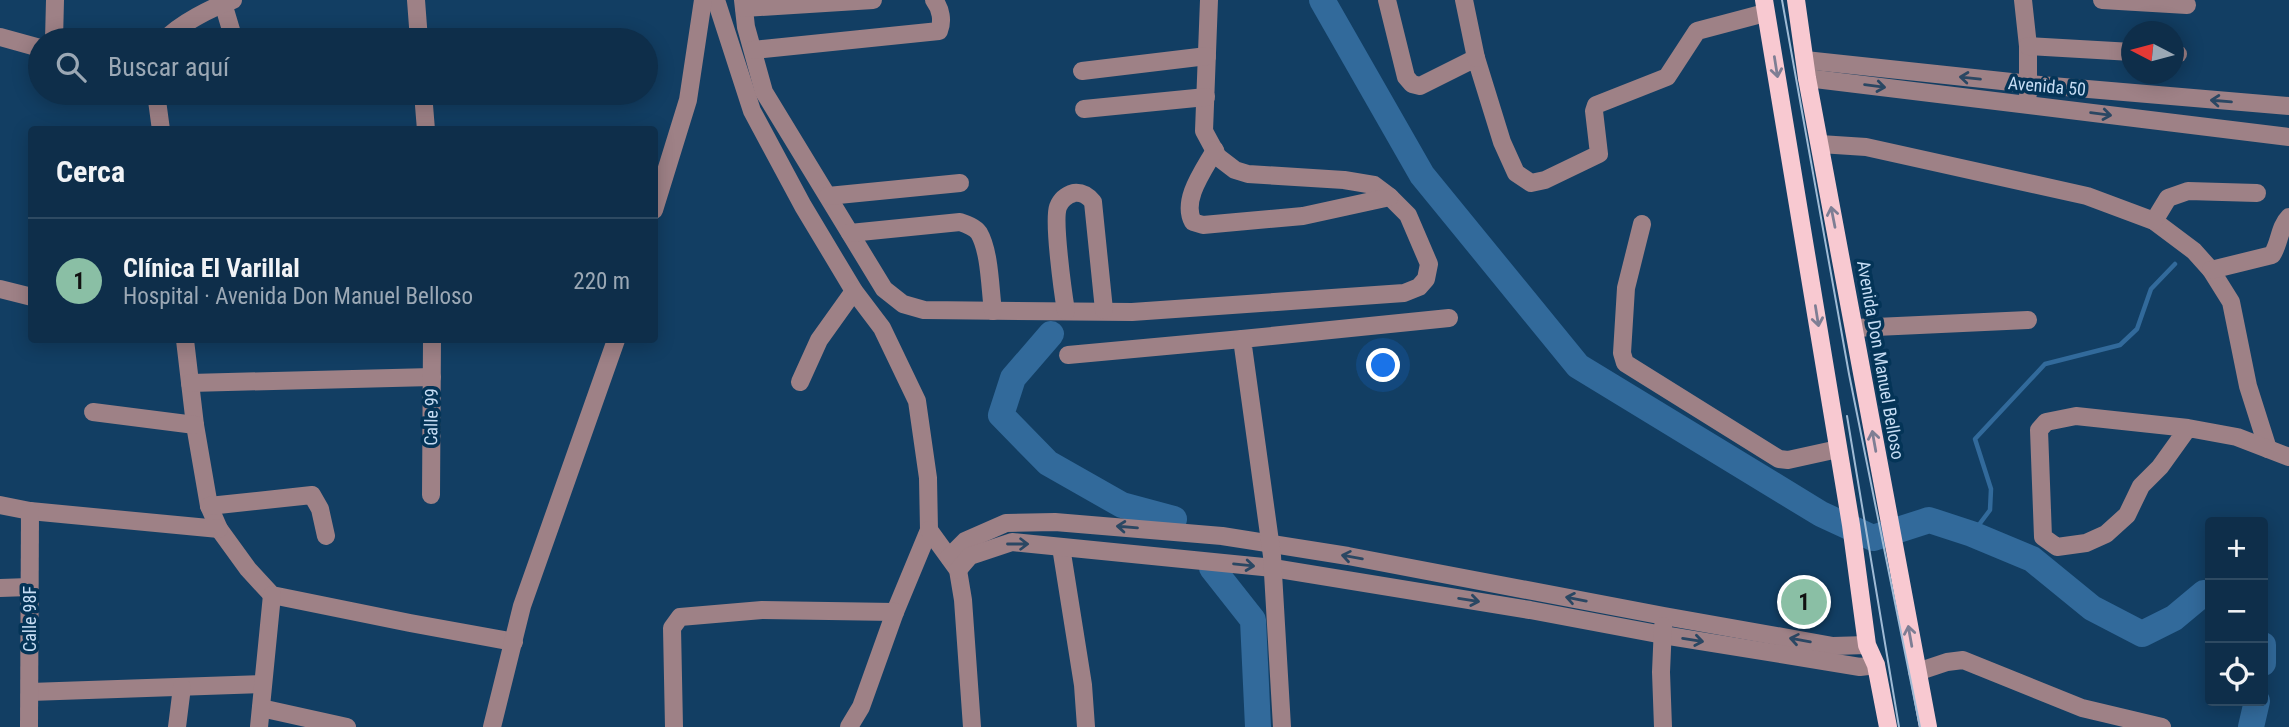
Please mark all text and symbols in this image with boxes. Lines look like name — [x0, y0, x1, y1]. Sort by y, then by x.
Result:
north arrow — [2121, 21, 2184, 84]
search box — [28, 28, 658, 105]
icon: search — [52, 48, 90, 86]
text: Buscar aquí — [108, 52, 229, 82]
one-way arrow — [1770, 55, 1783, 78]
one-way arrow — [1959, 71, 1982, 84]
street label: Avenida 50 — [2007, 72, 2087, 100]
one-way arrow — [1863, 80, 1886, 93]
one-way arrow — [2210, 94, 2233, 107]
one-way arrow — [2089, 107, 2112, 120]
text: Cerca — [56, 154, 125, 189]
one-way arrow — [1826, 206, 1840, 229]
text: Clínica El Varillal — [123, 253, 300, 283]
street label: Avenida Don Manuel Belloso — [1853, 259, 1909, 461]
text: 1 — [73, 268, 85, 295]
text: 220 m — [573, 268, 630, 295]
text: Hospital · Avenida Don Manuel Belloso — [123, 283, 473, 310]
one-way arrow — [1811, 304, 1824, 327]
your location — [1366, 348, 1400, 382]
street label: Calle 99 — [420, 388, 442, 446]
one-way arrow — [1867, 430, 1880, 453]
map controls — [2205, 517, 2268, 706]
button: + — [2205, 517, 2268, 580]
one-way arrow — [1116, 520, 1139, 533]
one-way arrow — [1006, 537, 1029, 551]
one-way arrow — [1341, 550, 1364, 563]
one-way arrow — [1232, 559, 1255, 572]
pin: 1 — [1781, 576, 1827, 628]
button: − — [2205, 580, 2268, 643]
street label: Calle 98F — [19, 586, 40, 652]
one-way arrow — [1565, 592, 1588, 606]
one-way arrow — [1457, 594, 1480, 607]
one-way arrow — [1903, 625, 1916, 648]
one-way arrow — [1789, 633, 1812, 646]
one-way arrow — [1681, 634, 1704, 647]
button: locate — [2205, 643, 2268, 706]

